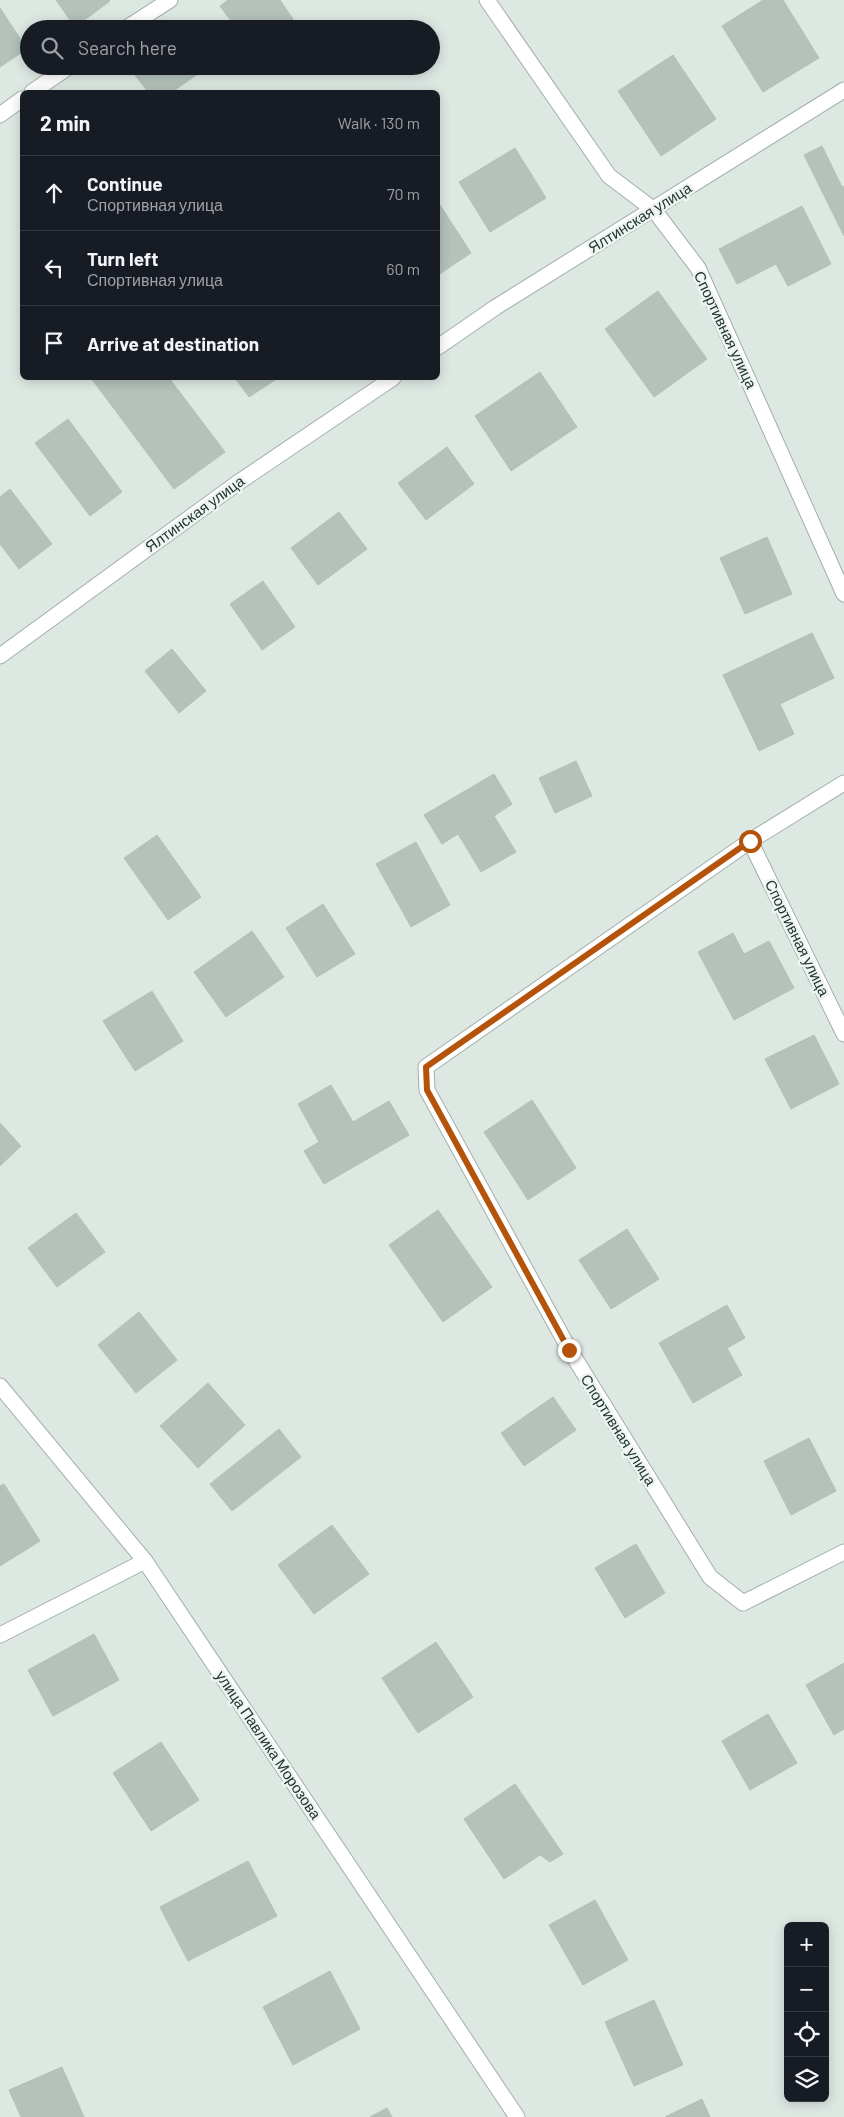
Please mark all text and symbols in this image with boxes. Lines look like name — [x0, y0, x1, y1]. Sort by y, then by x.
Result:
search box — [20, 20, 440, 75]
icon: search — [38, 34, 66, 62]
text: Search here — [78, 36, 177, 59]
text: 2 min — [40, 110, 90, 135]
text: Walk · 130 m — [338, 113, 420, 132]
text: Continue — [87, 172, 163, 195]
street label: Ялтинская улица — [585, 178, 695, 256]
icon: ahead — [40, 179, 68, 207]
text: 70 m — [387, 184, 420, 203]
text: Спортивная улица — [87, 195, 223, 214]
text: Turn left — [87, 247, 158, 270]
icon: left — [40, 254, 68, 282]
text: 60 m — [386, 259, 420, 278]
street label: Спортивная улица — [691, 268, 761, 392]
text: Спортивная улица — [87, 270, 223, 289]
icon: arrive — [40, 329, 68, 357]
text: Arrive at destination — [87, 332, 259, 355]
street label: Ялтинская улица — [141, 471, 248, 555]
route start — [739, 830, 762, 853]
street label: Спортивная улица — [762, 876, 834, 999]
route end — [558, 1339, 581, 1362]
street label: Спортивная улица — [577, 1371, 661, 1489]
street label: улица Павлика Морозова — [212, 1667, 326, 1823]
map controls — [784, 1922, 829, 2102]
button: + — [784, 1922, 829, 1967]
button: − — [784, 1967, 829, 2012]
button: locate — [784, 2012, 829, 2057]
button: layers — [784, 2057, 829, 2102]

